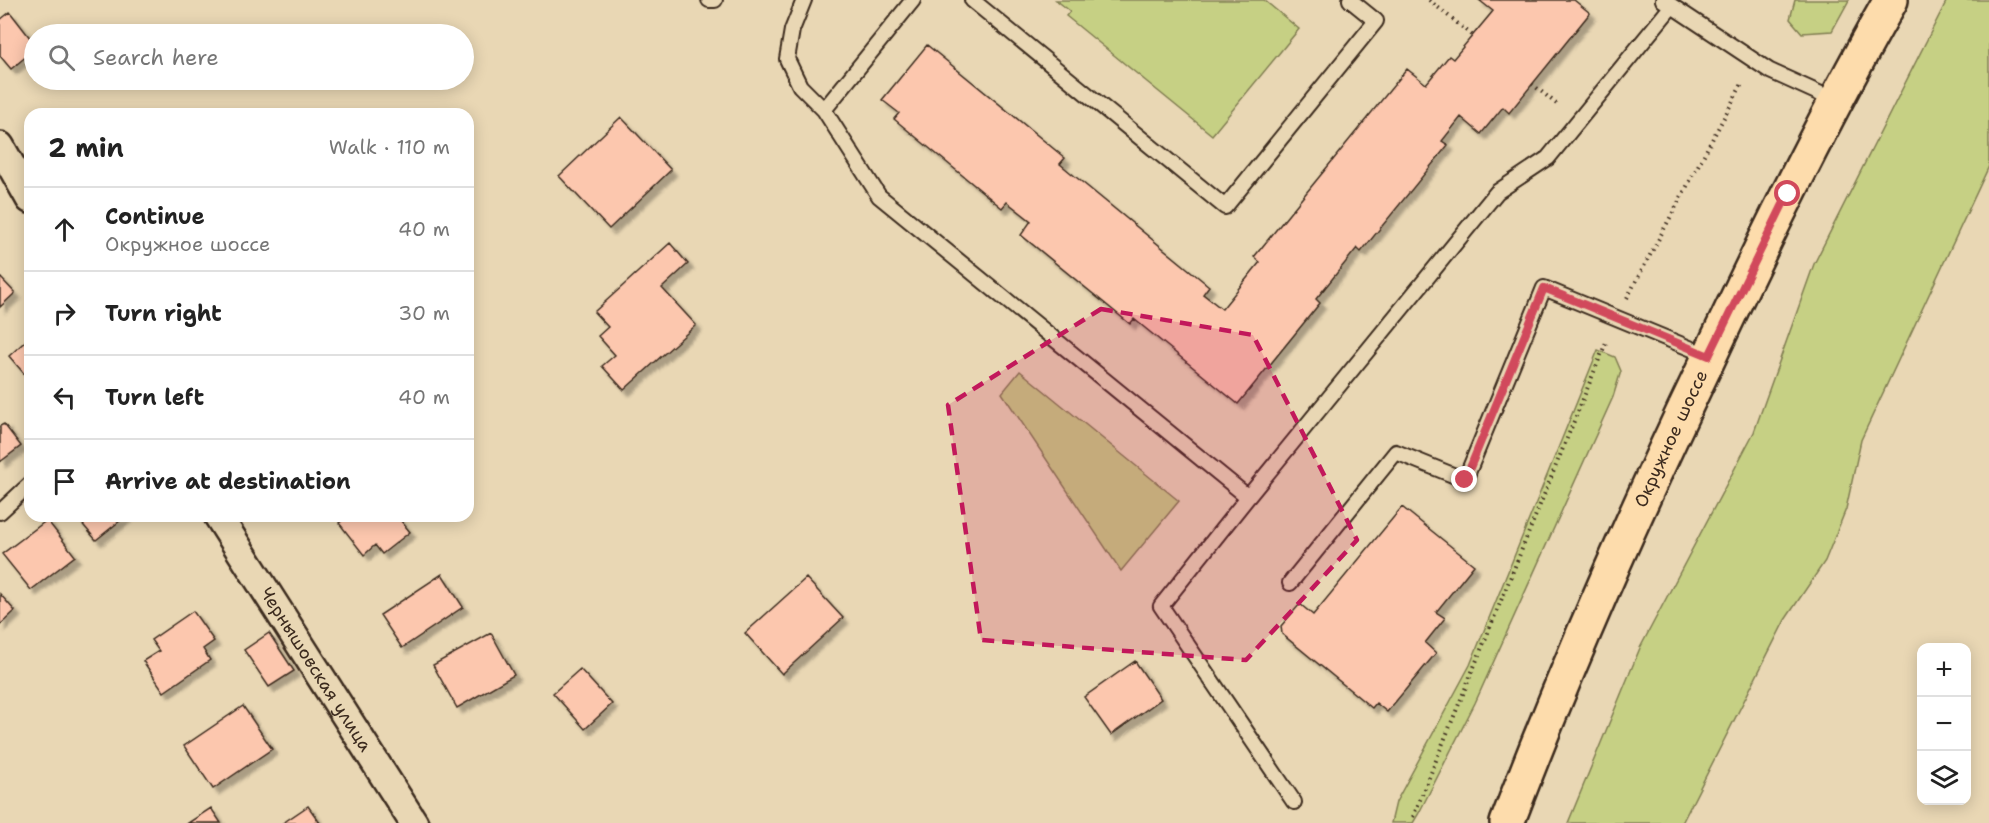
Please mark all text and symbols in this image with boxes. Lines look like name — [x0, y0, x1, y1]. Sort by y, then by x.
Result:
search box — [24, 24, 474, 90]
icon: search — [45, 41, 78, 74]
text: Search here — [93, 43, 219, 72]
text: 2 min — [48, 130, 124, 165]
text: Walk · 110 m — [329, 134, 450, 160]
route start — [1774, 180, 1800, 206]
text: Continue — [105, 202, 205, 231]
icon: ahead — [48, 213, 81, 246]
text: 40 m — [398, 216, 450, 242]
text: Окружное шоссе — [105, 231, 270, 257]
icon: right — [48, 297, 81, 330]
text: Turn right — [105, 299, 222, 328]
text: 30 m — [398, 300, 450, 326]
street label: Окружное шоссе — [1629, 366, 1713, 511]
icon: left — [48, 381, 81, 414]
text: Turn left — [105, 383, 204, 412]
text: 40 m — [398, 384, 450, 410]
icon: arrive — [48, 465, 81, 498]
route end — [1451, 466, 1477, 492]
text: Arrive at destination — [105, 467, 351, 496]
street label: Чернышовская улица — [255, 583, 377, 756]
map controls — [1917, 643, 1971, 805]
button: + — [1917, 643, 1971, 697]
button: − — [1917, 697, 1971, 751]
button: layers — [1917, 751, 1971, 805]

